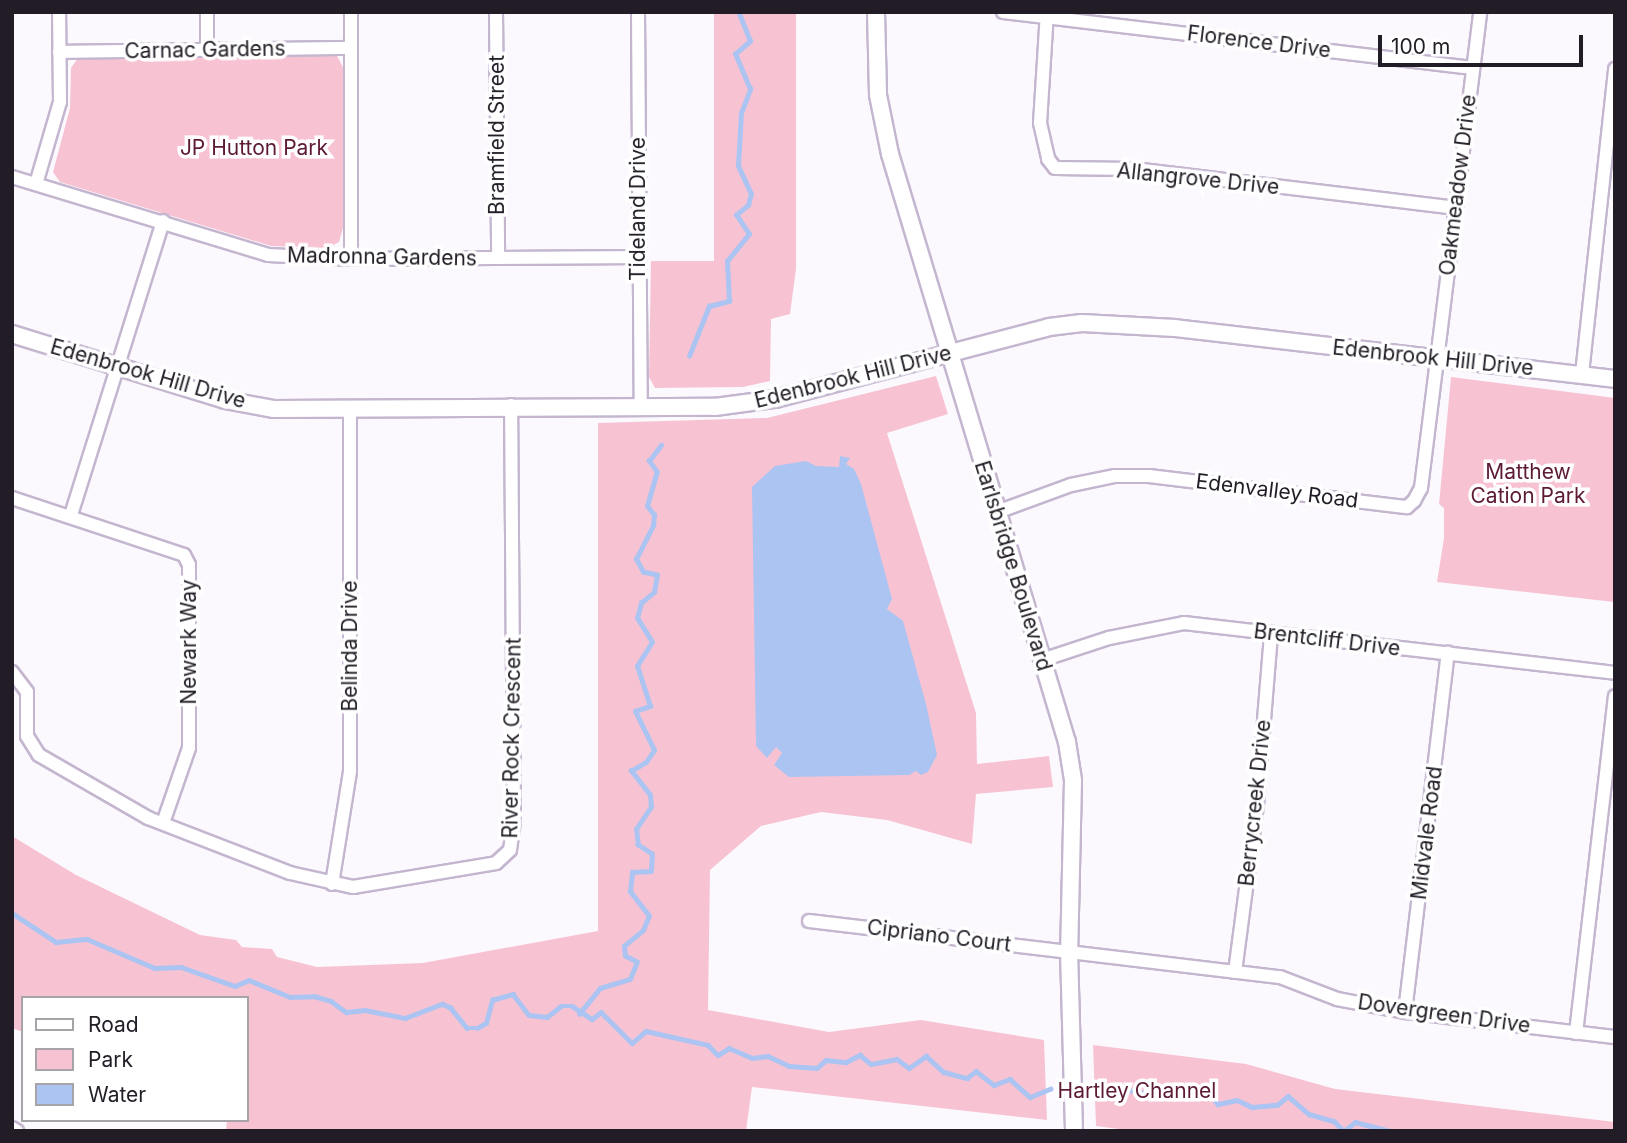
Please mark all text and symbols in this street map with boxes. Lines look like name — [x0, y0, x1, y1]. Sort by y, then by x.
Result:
street label: Florence Drive — [1186, 21, 1332, 63]
scale bar — [1382, 21, 1587, 65]
text: 100 m — [1391, 34, 1450, 59]
street label: Carnac Gardens — [124, 36, 286, 64]
street label: Bramfield Street — [484, 55, 510, 215]
street label: Oakmeadow Drive — [1434, 93, 1482, 277]
park label: JP Hutton Park — [180, 135, 328, 161]
street label: Tideland Drive — [625, 137, 651, 281]
street label: Allangrove Drive — [1116, 158, 1280, 200]
street label: Madronna Gardens — [287, 243, 477, 271]
street label: Edenbrook Hill Drive — [47, 334, 249, 414]
street label: Edenbrook Hill Drive — [1331, 335, 1535, 381]
street label: Edenbrook Hill Drive — [752, 340, 954, 414]
street label: Earlsbridge Boulevard — [969, 458, 1057, 674]
park label: Matthew Cation Park — [1471, 459, 1585, 509]
street label: Edenvalley Road — [1194, 469, 1360, 513]
street label: Newark Way — [176, 579, 202, 705]
street label: Belinda Drive — [337, 580, 363, 712]
street label: Brentcliff Drive — [1252, 619, 1402, 661]
street label: River Rock Crescent — [498, 637, 526, 839]
street label: Berrycreek Drive — [1234, 718, 1276, 888]
street label: Midvale Road — [1406, 765, 1448, 901]
street label: Cipriano Court — [866, 915, 1012, 957]
street label: Dovergreen Drive — [1356, 989, 1532, 1039]
legend — [21, 996, 248, 1122]
text: Road — [88, 1012, 139, 1037]
text: Park — [88, 1047, 133, 1072]
park label: Hartley Channel — [1058, 1078, 1216, 1104]
text: Water — [88, 1082, 146, 1107]

